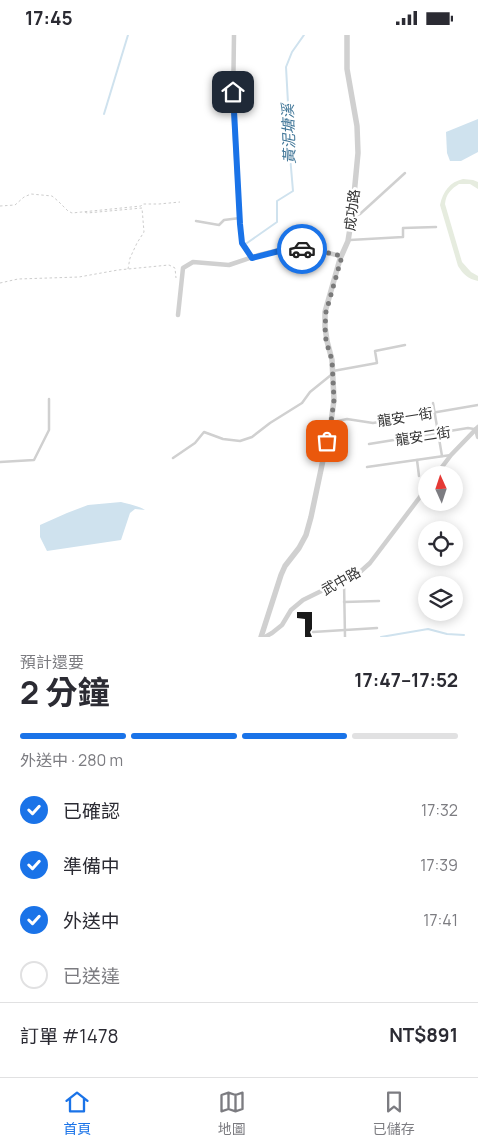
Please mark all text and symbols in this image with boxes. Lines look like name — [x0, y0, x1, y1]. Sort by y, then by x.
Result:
text: 17:45 — [25, 5, 73, 31]
pin — [212, 71, 254, 113]
icon: home — [219, 78, 247, 106]
water label: 黃泥塘溪 — [277, 102, 300, 164]
street label: 成功路 — [340, 188, 363, 232]
courier — [277, 224, 327, 274]
icon: car — [288, 235, 316, 263]
street label: 龍安一街 — [376, 403, 434, 430]
pin — [306, 420, 348, 462]
street label: 龍安二街 — [394, 422, 452, 449]
icon: bag — [313, 427, 341, 455]
north arrow — [418, 466, 462, 511]
map controls — [418, 466, 463, 621]
button: locate — [418, 521, 463, 566]
street label: 武中路 — [318, 562, 364, 599]
button: layers — [418, 576, 463, 621]
text: 預計還要 — [20, 651, 84, 673]
text: 17:47–17:52 — [354, 667, 458, 693]
text: 2 分鐘 — [20, 670, 109, 714]
text: 外送中 · 280 m — [20, 749, 123, 771]
icon: check — [20, 796, 48, 824]
text: 已確認 — [63, 798, 120, 824]
text: 17:32 — [421, 799, 458, 821]
icon: check — [20, 851, 48, 879]
text: 準備中 — [63, 853, 120, 879]
text: 17:39 — [420, 854, 458, 876]
icon: check — [20, 906, 48, 934]
text: 外送中 — [63, 908, 120, 934]
text: 17:41 — [423, 909, 458, 931]
text: 已送達 — [63, 963, 120, 989]
text: NT$891 — [389, 1022, 458, 1048]
text: 訂單 #1478 — [20, 1023, 118, 1049]
tab: 首頁 — [63, 1088, 91, 1138]
tab: 地圖 — [218, 1088, 246, 1138]
tab: 已儲存 — [373, 1088, 415, 1138]

